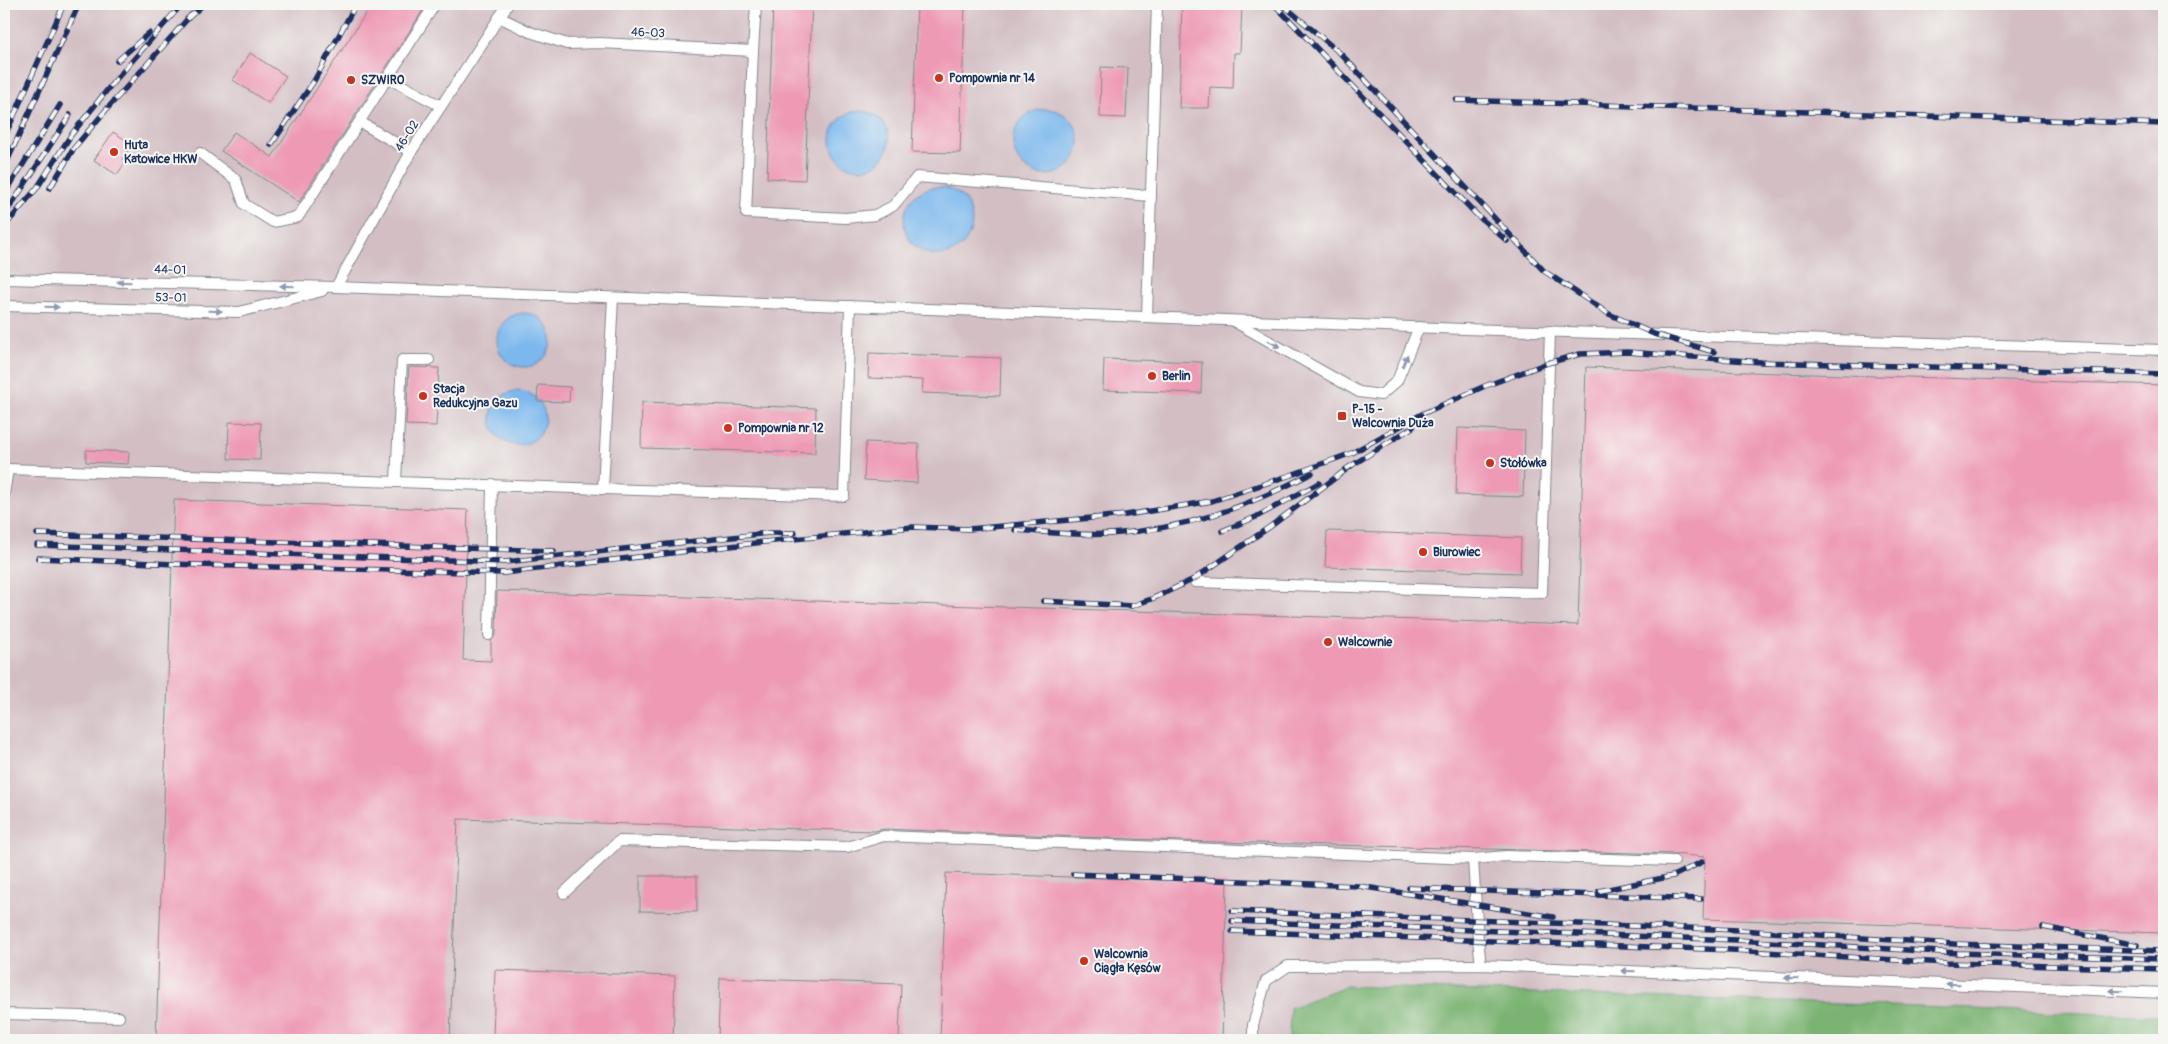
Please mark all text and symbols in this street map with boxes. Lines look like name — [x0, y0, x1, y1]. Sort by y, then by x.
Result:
street label: 46-03 — [631, 25, 666, 41]
place label: Pompownia nr 14 — [949, 71, 1035, 86]
marker: Pompownia nr 14 — [933, 72, 945, 84]
place label: SZWIRO — [361, 73, 405, 88]
marker: SZWIRO — [345, 74, 357, 86]
street label: 46-02 — [392, 117, 423, 154]
place label: Huta Katowice HKW — [124, 138, 198, 167]
marker: Huta Katowice HKW — [108, 146, 120, 158]
street label: 44-01 — [154, 262, 186, 278]
one-way arrow — [116, 278, 132, 286]
one-way arrow — [279, 282, 295, 290]
street label: 53-01 — [155, 290, 187, 306]
one-way arrow — [45, 304, 61, 312]
one-way arrow — [207, 308, 223, 316]
one-way arrow — [1267, 340, 1282, 348]
one-way arrow — [1401, 353, 1409, 368]
place label: Berlin — [1162, 369, 1191, 384]
marker: Berlin — [1146, 370, 1158, 382]
place label: Stacja Redukcyjna Gazu — [433, 382, 518, 411]
marker: Stacja Redukcyjna Gazu — [417, 390, 429, 402]
place label: P-15 - Walcownia Duża — [1352, 402, 1434, 431]
marker: P-15 - Walcownia Duża — [1336, 410, 1348, 422]
place label: Pompownia nr 12 — [738, 421, 824, 436]
marker: Pompownia nr 12 — [722, 422, 734, 434]
place label: Stołówka — [1500, 456, 1547, 471]
marker: Stołówka — [1484, 457, 1496, 469]
place label: Biurowiec — [1433, 545, 1481, 560]
marker: Biurowiec — [1417, 546, 1429, 558]
place label: Walcownie — [1338, 635, 1393, 650]
marker: Walcownie — [1322, 636, 1334, 648]
place label: Walcownia Ciągła Kęsów — [1094, 947, 1162, 976]
marker: Walcownia Ciągła Kęsów — [1078, 955, 1090, 967]
one-way arrow — [1620, 967, 1636, 975]
one-way arrow — [1783, 973, 1799, 981]
one-way arrow — [1945, 980, 1961, 988]
one-way arrow — [2107, 987, 2123, 995]

